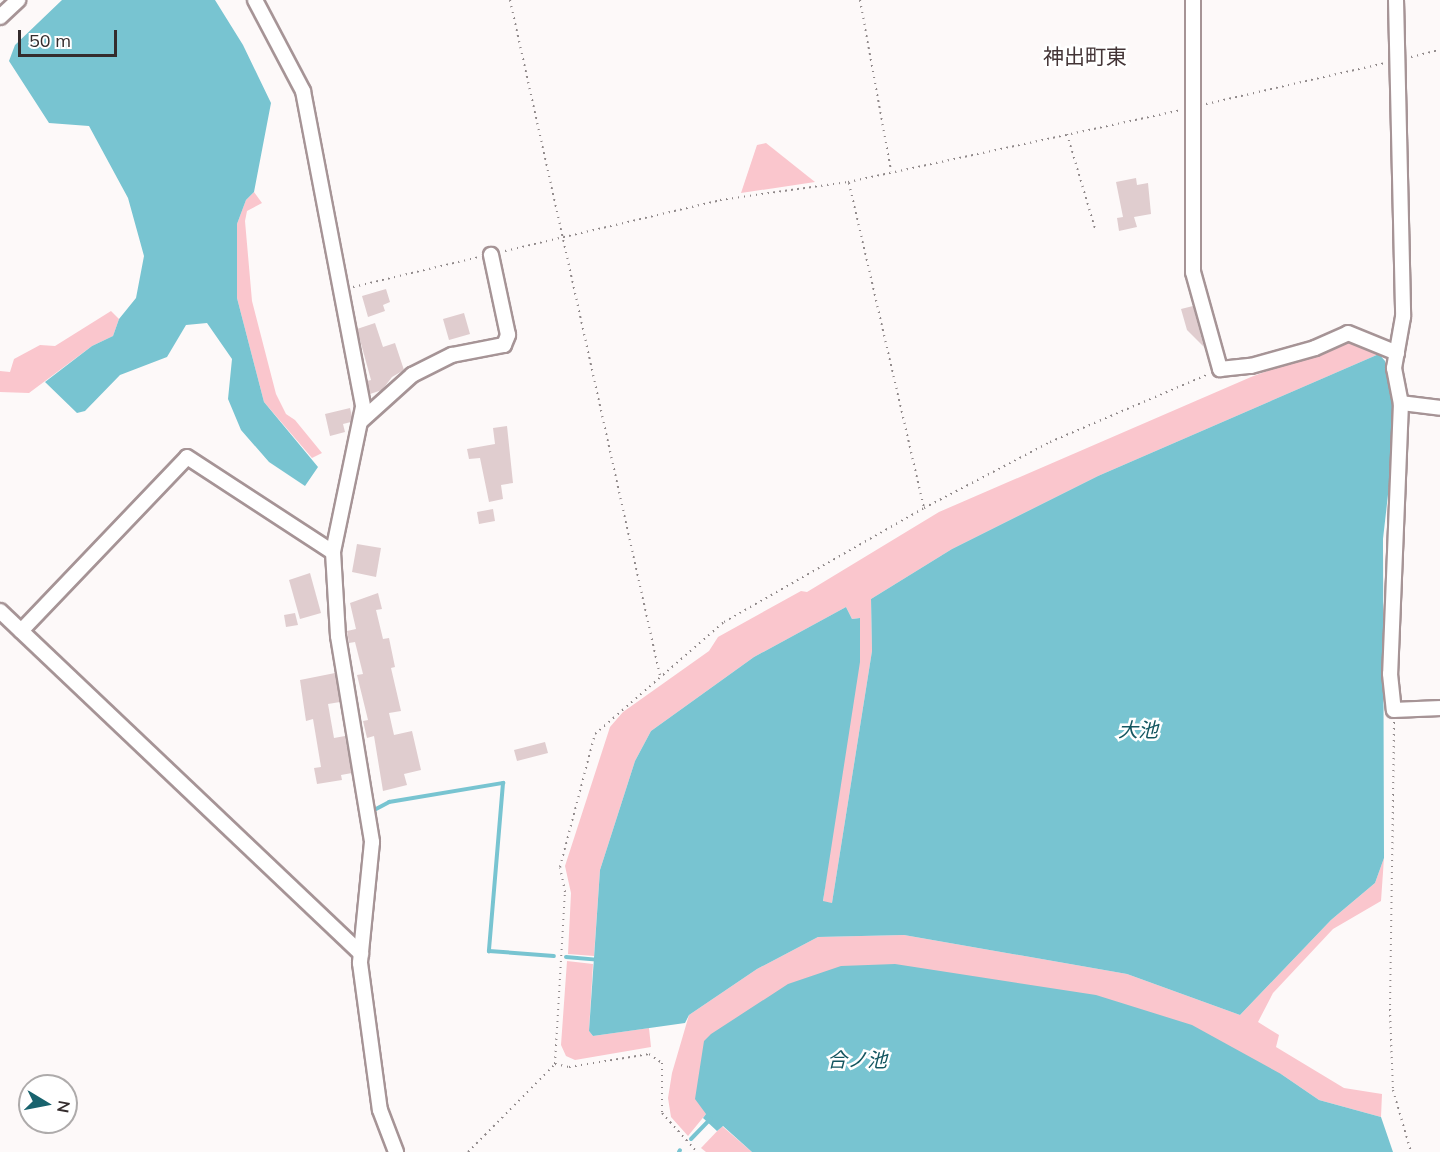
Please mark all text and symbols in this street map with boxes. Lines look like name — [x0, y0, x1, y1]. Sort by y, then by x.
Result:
scale bar — [21, 18, 120, 56]
text: 50 m — [29, 29, 71, 52]
district label: 神出町東 — [1043, 43, 1127, 69]
water label: 大池 — [1118, 717, 1158, 741]
water label: 合ノ池 — [827, 1047, 887, 1071]
north arrow — [18, 1074, 78, 1134]
text: N — [53, 1099, 75, 1114]

